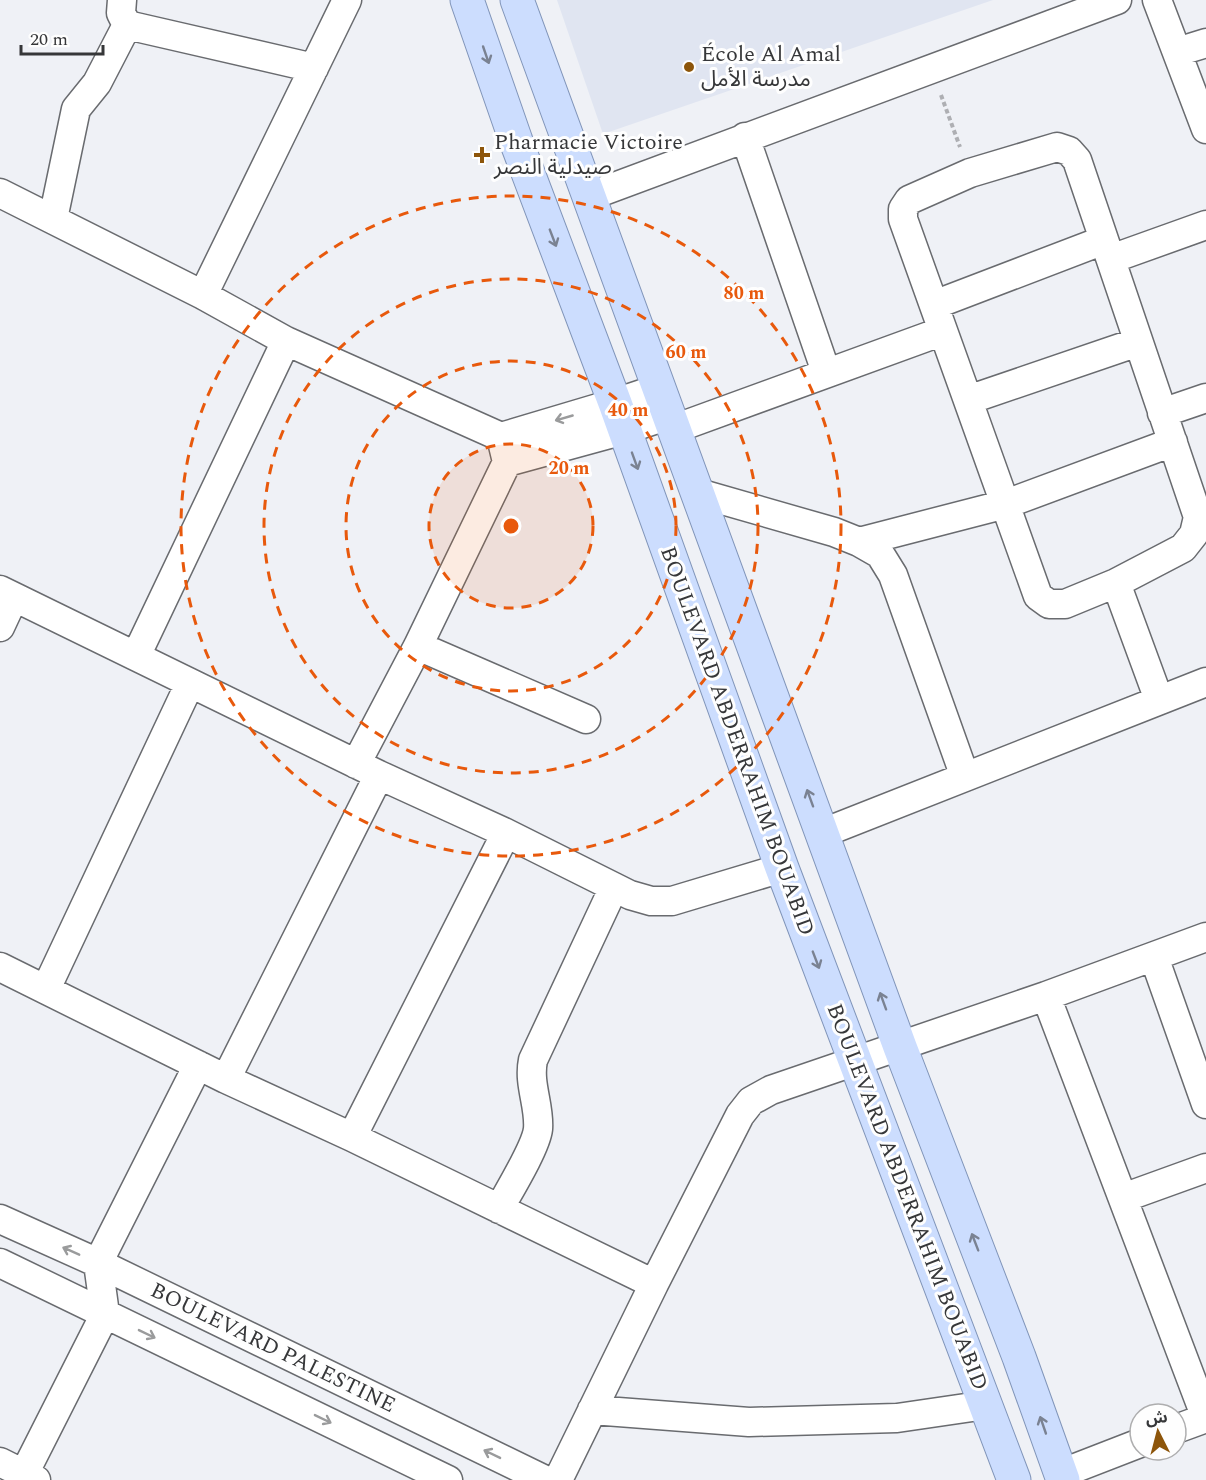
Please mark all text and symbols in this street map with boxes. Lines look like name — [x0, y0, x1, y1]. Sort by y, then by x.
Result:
scale bar — [21, 18, 104, 56]
text: 20 m — [30, 26, 68, 53]
place label: École Al Amal مدرسة الأمل — [701, 38, 841, 96]
one-way arrow — [482, 45, 493, 64]
marker: École Al Amal مدرسة الأمل — [682, 60, 696, 74]
place label: Pharmacie Victoire صيدلية النصر — [493, 126, 683, 184]
marker: Pharmacie Victoire صيدلية النصر — [475, 148, 489, 162]
one-way arrow — [548, 228, 559, 247]
text: 80 m — [724, 280, 764, 307]
text: 60 m — [666, 339, 706, 366]
text: 40 m — [608, 397, 648, 424]
one-way arrow — [555, 413, 574, 424]
one-way arrow — [631, 451, 642, 469]
text: 20 m — [549, 455, 589, 482]
centre of rings — [501, 516, 521, 536]
street label: BOULEVARD ABDERRAHIM BOUABID — [651, 542, 823, 940]
one-way arrow — [804, 789, 815, 808]
one-way arrow — [812, 950, 823, 969]
one-way arrow — [877, 992, 888, 1011]
street label: BOULEVARD ABDERRAHIM BOUABID — [818, 999, 996, 1395]
one-way arrow — [969, 1233, 980, 1252]
one-way arrow — [62, 1245, 80, 1256]
street label: BOULEVARD PALESTINE — [145, 1274, 401, 1422]
one-way arrow — [138, 1329, 156, 1340]
north arrow — [1128, 1402, 1188, 1462]
text: ش — [1144, 1405, 1169, 1431]
one-way arrow — [313, 1414, 331, 1426]
one-way arrow — [1037, 1416, 1048, 1435]
one-way arrow — [483, 1448, 501, 1460]

